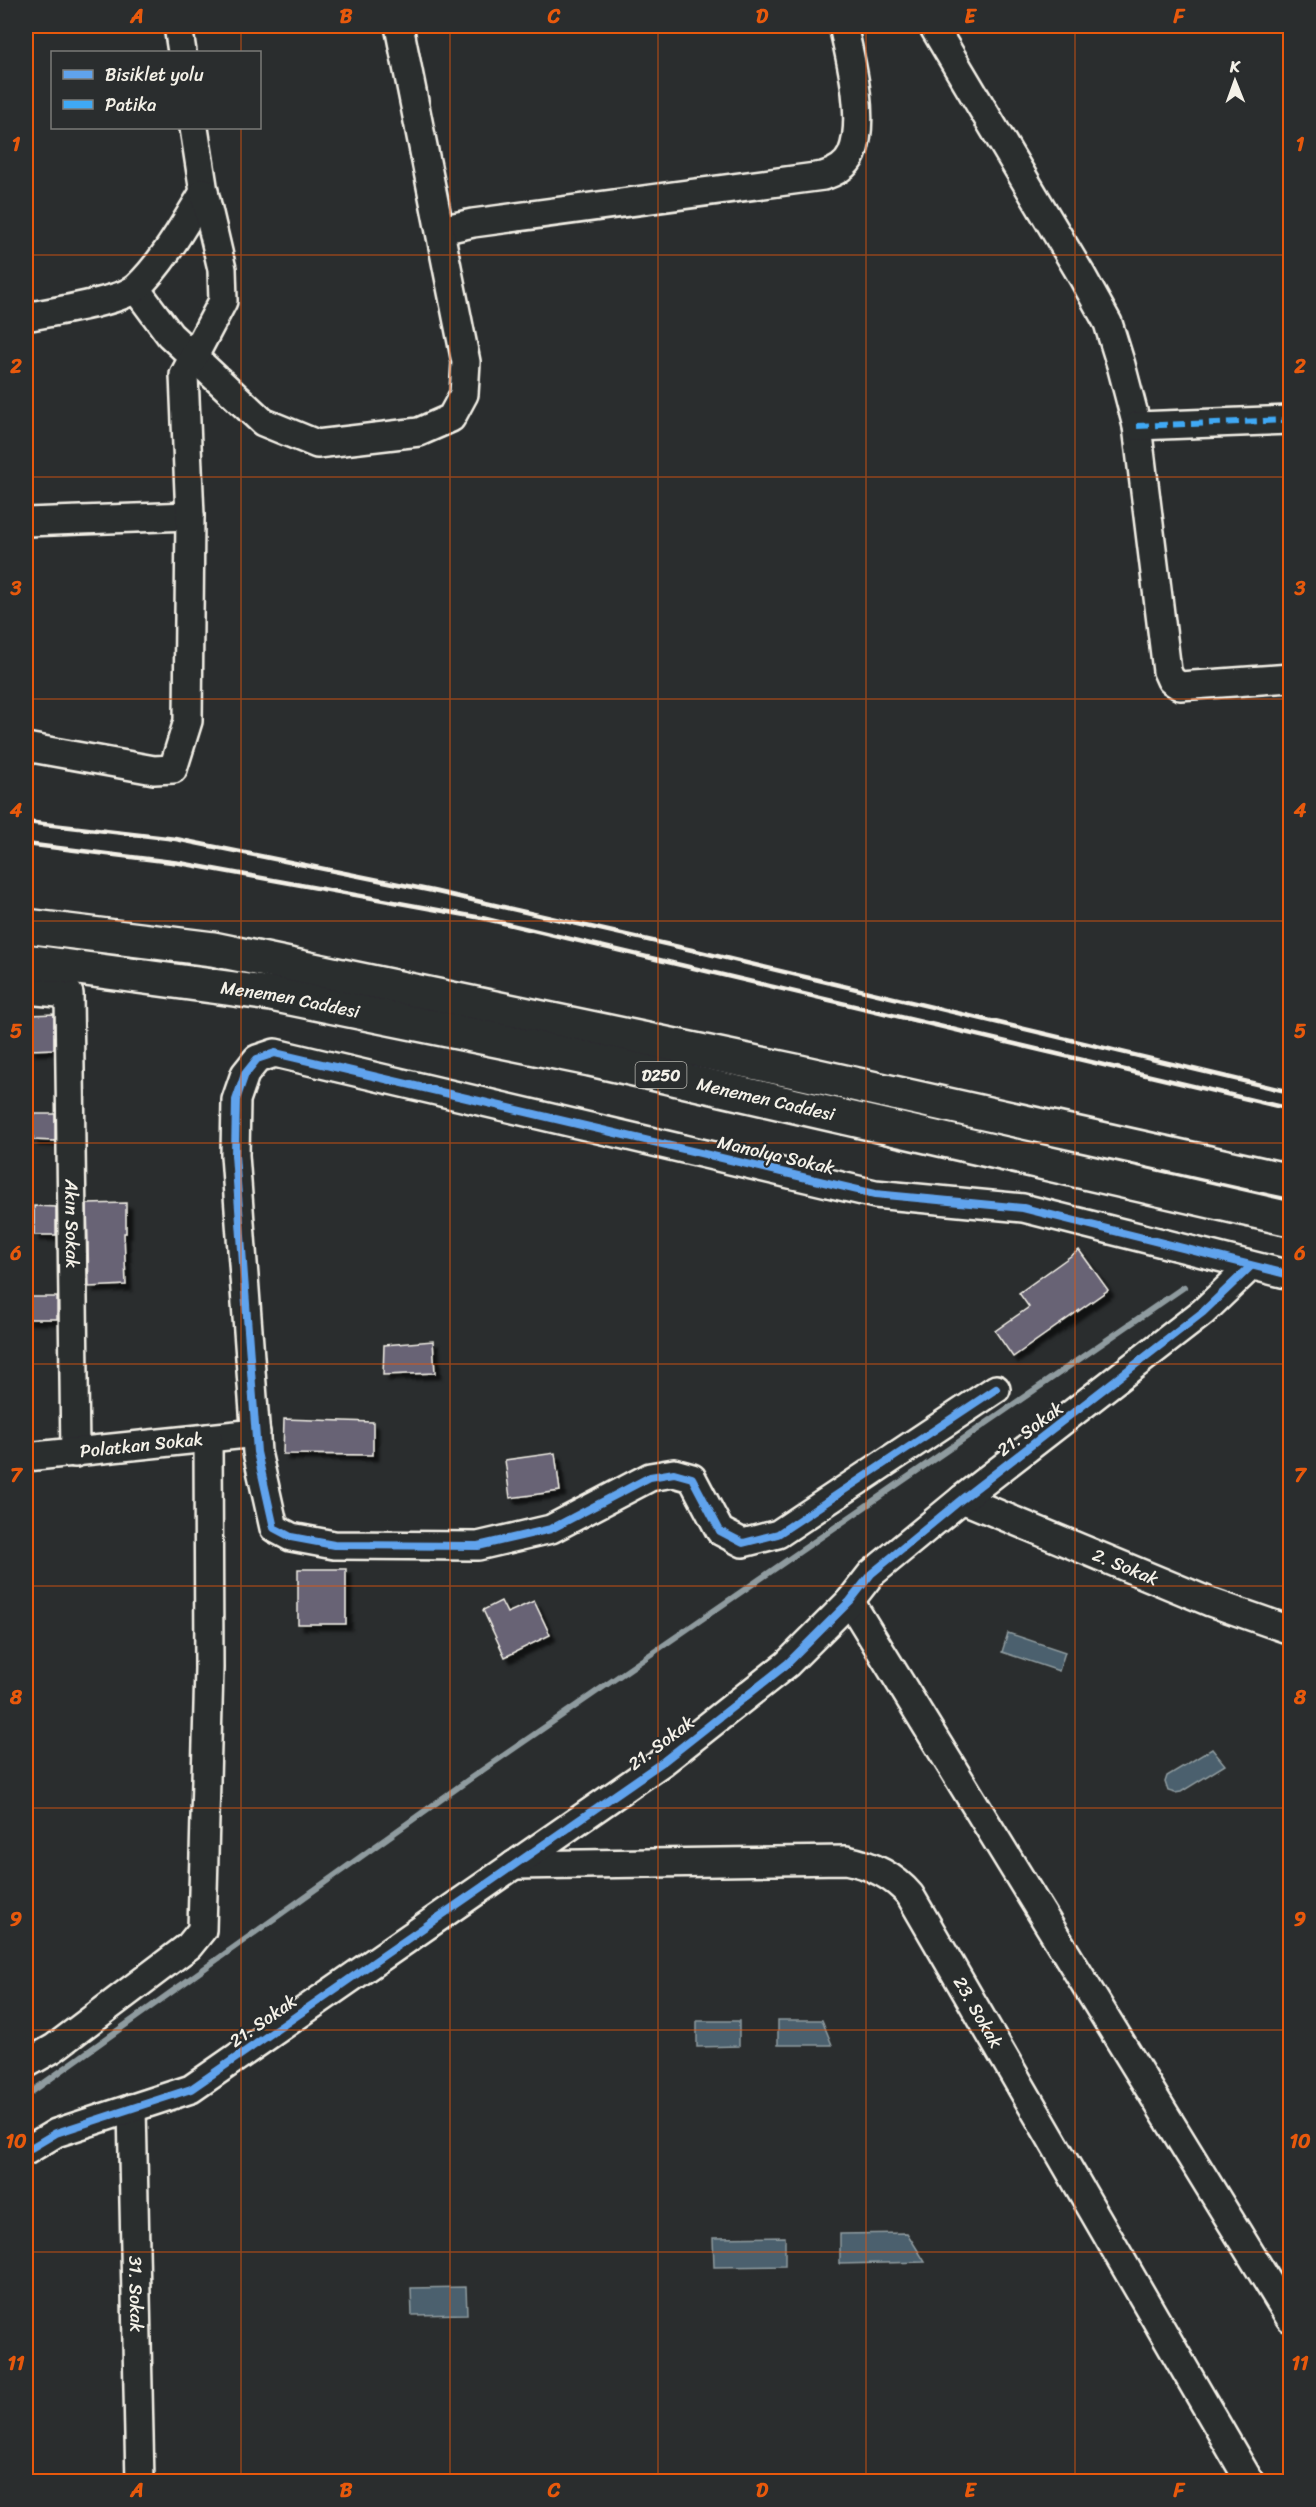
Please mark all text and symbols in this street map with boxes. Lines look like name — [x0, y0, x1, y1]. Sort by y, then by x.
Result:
text: A — [129, 0, 144, 34]
text: B — [340, 0, 353, 34]
text: C — [547, 0, 561, 34]
text: D — [756, 0, 769, 34]
text: E — [964, 0, 977, 34]
text: F — [1173, 0, 1186, 34]
legend — [51, 51, 261, 129]
north arrow — [1205, 51, 1265, 111]
text: K — [1229, 52, 1241, 81]
text: Bisiklet yolu — [105, 59, 204, 91]
text: Patika — [105, 89, 156, 121]
text: 1 — [12, 127, 21, 162]
text: 1 — [1296, 127, 1305, 162]
text: 2 — [9, 349, 22, 384]
text: 2 — [1293, 349, 1306, 384]
text: 3 — [10, 571, 22, 606]
text: 3 — [1294, 571, 1306, 606]
text: 4 — [9, 793, 23, 828]
text: 4 — [1293, 793, 1307, 828]
street label: Menemen Caddesi — [219, 971, 364, 1028]
text: 5 — [10, 1014, 22, 1049]
text: 5 — [1294, 1014, 1306, 1049]
road number: D250 — [636, 1062, 686, 1088]
street label: Menemen Caddesi — [693, 1068, 839, 1131]
street label: Manolya Sokak — [714, 1126, 838, 1184]
street label: Akın Sokak — [55, 1178, 89, 1269]
text: 6 — [9, 1236, 22, 1271]
text: 6 — [1293, 1236, 1306, 1271]
street label: 21. Sokak — [990, 1393, 1071, 1465]
street label: Polatkan Sokak — [78, 1423, 205, 1467]
text: 7 — [10, 1458, 23, 1493]
text: 7 — [1294, 1458, 1307, 1493]
street label: 2. Sokak — [1087, 1539, 1164, 1595]
text: 8 — [9, 1680, 23, 1715]
text: 8 — [1293, 1680, 1307, 1715]
street label: 21. Sokak — [621, 1707, 702, 1779]
text: 9 — [10, 1902, 22, 1937]
text: 9 — [1294, 1902, 1306, 1937]
street label: 23. Sokak — [944, 1970, 1012, 2055]
street label: 21. Sokak — [222, 1986, 304, 2056]
text: 10 — [5, 2124, 27, 2159]
text: 10 — [1289, 2124, 1311, 2159]
street label: 31. Sokak — [119, 2255, 153, 2333]
text: 11 — [7, 2346, 25, 2381]
text: 11 — [1291, 2346, 1309, 2381]
text: A — [129, 2473, 144, 2507]
text: B — [340, 2473, 353, 2507]
text: C — [547, 2473, 561, 2507]
text: D — [756, 2473, 769, 2507]
text: E — [964, 2473, 977, 2507]
text: F — [1173, 2473, 1186, 2507]

